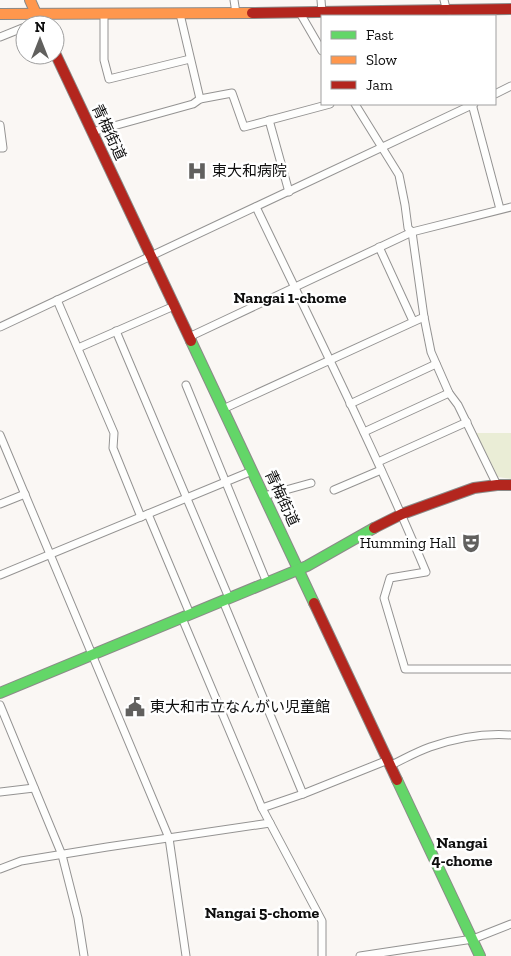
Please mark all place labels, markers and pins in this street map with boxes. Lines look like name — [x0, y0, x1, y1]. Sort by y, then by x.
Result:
hospital icon: 東大和病院 — [186, 160, 208, 182]
place label: 東大和病院 — [212, 162, 287, 180]
theatre icon: Humming Hall — [460, 532, 482, 554]
place label: Humming Hall — [360, 534, 456, 552]
public building icon: 東大和市立なんがい児童館 — [124, 696, 146, 718]
place label: 東大和市立なんがい児童館 — [150, 698, 330, 716]

